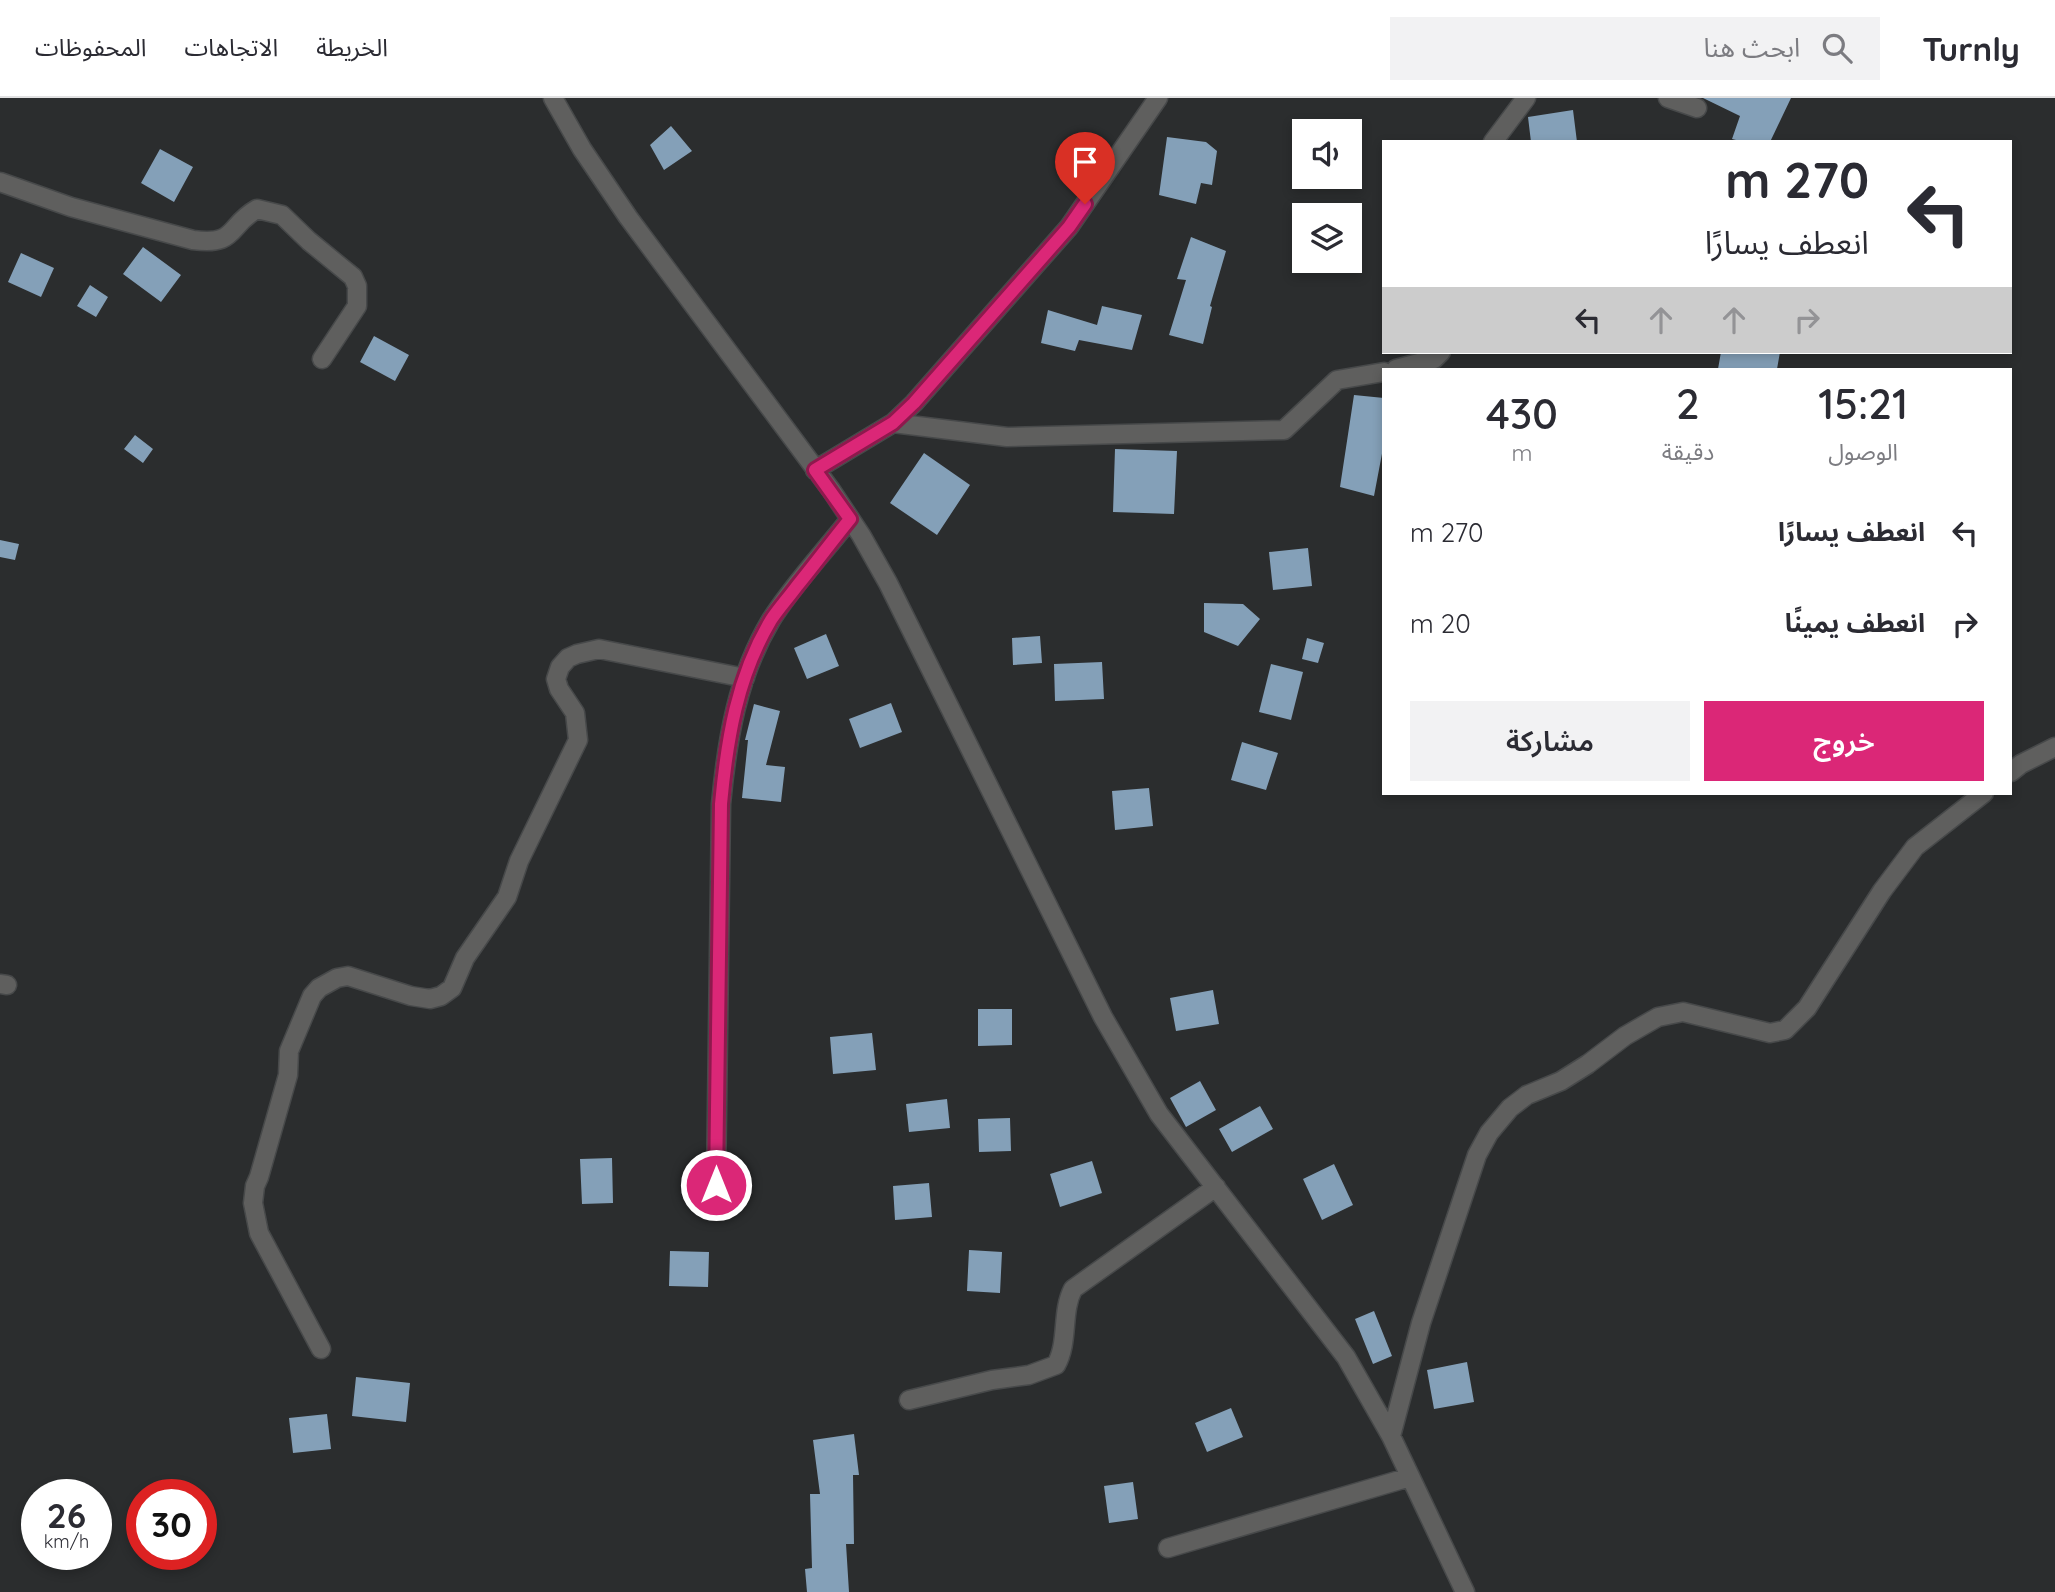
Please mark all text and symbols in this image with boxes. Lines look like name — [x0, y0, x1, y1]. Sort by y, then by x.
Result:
search box — [1390, 17, 1880, 80]
text: Turnly — [1922, 28, 2020, 69]
icon: search — [1818, 29, 1856, 67]
text: ابحث هنا — [1703, 31, 1800, 64]
text: المحفوظات — [35, 32, 146, 62]
text: الاتجاهات — [184, 32, 278, 62]
text: الخريطة — [316, 32, 388, 62]
map controls — [1292, 119, 1362, 273]
button: sound — [1292, 119, 1362, 189]
pin — [1055, 132, 1115, 204]
icon: arrive — [1066, 143, 1104, 181]
text: 270 m — [1725, 149, 1869, 210]
icon: left — [1893, 168, 1984, 259]
button: layers — [1292, 203, 1362, 273]
text: انعطف يسارًا — [1705, 222, 1869, 262]
icon: left — [1569, 301, 1607, 339]
icon: ahead — [1642, 301, 1680, 339]
icon: ahead — [1715, 301, 1753, 339]
icon: right — [1788, 301, 1826, 339]
text: 2 — [1676, 377, 1700, 430]
text: 15:21 — [1818, 377, 1908, 430]
text: 430 — [1486, 387, 1558, 440]
text: دقيقة — [1662, 437, 1714, 466]
text: الوصول — [1828, 437, 1898, 466]
text: m — [1511, 438, 1532, 467]
icon: left — [1946, 514, 1984, 552]
text: انعطف يسارًا — [1778, 515, 1925, 548]
text: 270 m — [1410, 516, 1484, 549]
icon: right — [1946, 605, 1984, 643]
text: انعطف يمينًا — [1785, 606, 1925, 639]
text: 20 m — [1410, 607, 1471, 640]
button: مشاركة — [1410, 701, 1690, 781]
button: خروج — [1704, 701, 1984, 781]
position arrow — [679, 1148, 753, 1222]
speed limit sign: 30 — [126, 1479, 217, 1570]
text: 26 — [47, 1493, 86, 1537]
text: km/h — [44, 1530, 89, 1553]

